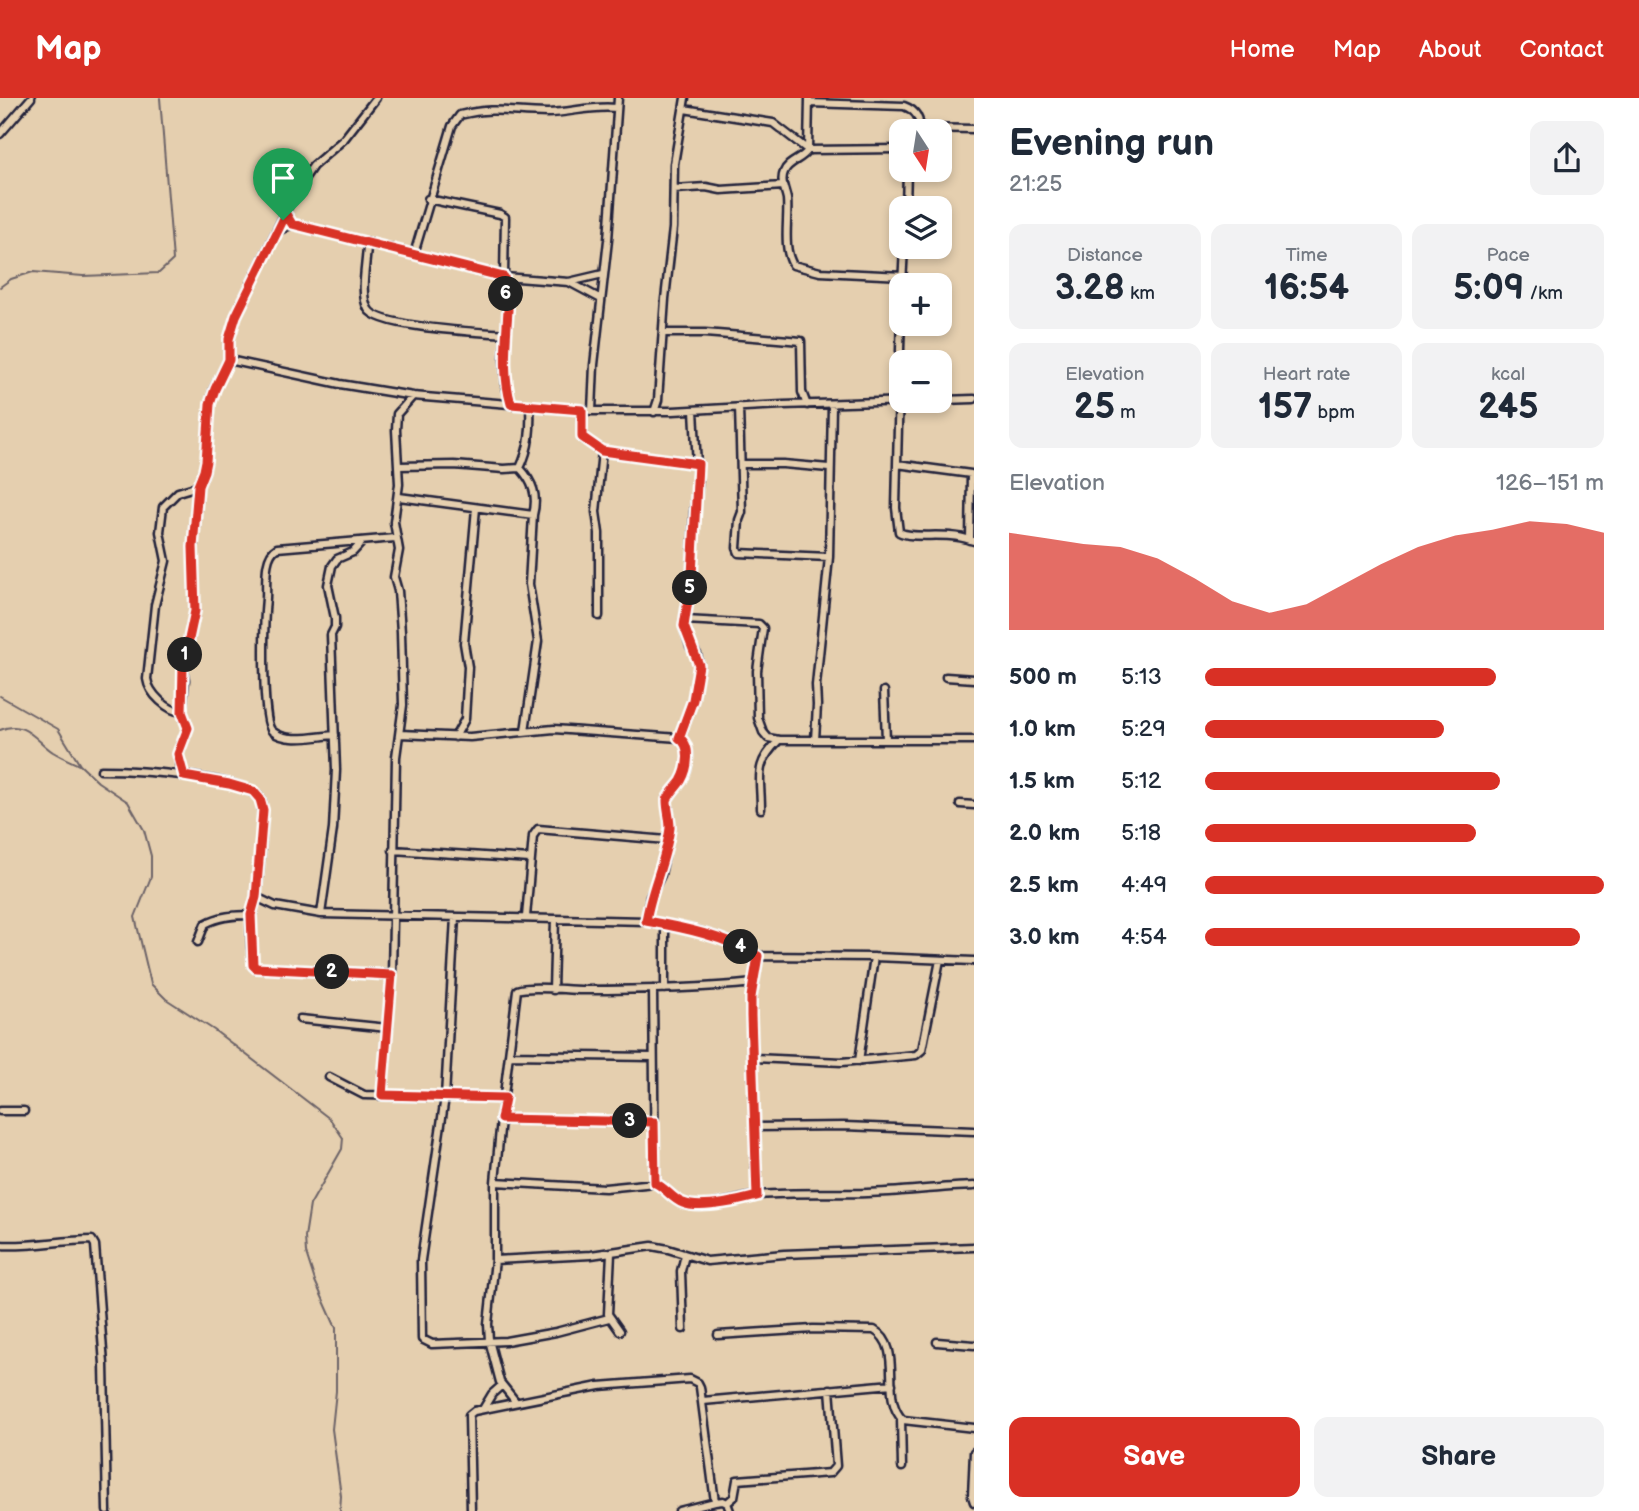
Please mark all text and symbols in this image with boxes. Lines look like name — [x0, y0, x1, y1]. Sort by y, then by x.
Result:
text: Map — [35, 29, 101, 69]
text: Home — [1230, 35, 1295, 64]
text: Map — [1333, 35, 1381, 64]
text: About — [1419, 35, 1481, 64]
text: Contact — [1519, 35, 1604, 64]
north arrow — [889, 119, 952, 182]
map controls — [889, 119, 952, 413]
text: Evening run — [1009, 121, 1214, 166]
button: share — [1530, 121, 1604, 195]
pin — [253, 148, 313, 220]
icon: arrive — [264, 159, 302, 197]
text: 21:25 — [1009, 170, 1063, 198]
button: layers — [889, 196, 952, 259]
text: Distance — [1067, 244, 1143, 267]
text: Time — [1285, 244, 1328, 267]
text: Pace — [1487, 244, 1530, 267]
text: 3.28 — [1055, 267, 1125, 310]
text: 16:54 — [1264, 267, 1349, 310]
text: 5:09 — [1453, 267, 1524, 310]
button: + — [889, 273, 952, 336]
pin: 6 — [489, 276, 524, 312]
text: 6 — [500, 282, 511, 305]
text: km — [1125, 282, 1155, 305]
text: /km — [1524, 282, 1563, 305]
button: − — [889, 350, 952, 413]
text: Elevation — [1065, 363, 1144, 386]
text: Heart rate — [1263, 363, 1350, 386]
text: kcal — [1491, 363, 1525, 386]
text: 25 — [1074, 386, 1115, 429]
text: 157 — [1258, 386, 1312, 429]
text: 245 — [1478, 386, 1538, 429]
text: m — [1115, 401, 1136, 424]
text: bpm — [1312, 401, 1355, 424]
text: Elevation — [1009, 469, 1105, 497]
text: 126–151 m — [1496, 469, 1604, 497]
pin: 5 — [672, 570, 708, 606]
text: 5 — [684, 576, 695, 599]
pin: 1 — [168, 638, 202, 672]
text: 1 — [181, 643, 189, 666]
text: 500 m — [1009, 663, 1077, 691]
text: 5:13 — [1121, 663, 1162, 691]
text: 1.0 km — [1009, 715, 1076, 743]
text: 5:29 — [1121, 715, 1166, 743]
text: 1.5 km — [1009, 767, 1075, 795]
text: 5:12 — [1121, 767, 1161, 795]
text: 2.0 km — [1009, 819, 1080, 847]
text: 5:18 — [1121, 819, 1161, 847]
text: 2.5 km — [1009, 871, 1079, 899]
text: 4:49 — [1121, 871, 1167, 899]
text: 3.0 km — [1009, 923, 1080, 951]
text: 4:54 — [1121, 923, 1167, 951]
pin: 4 — [724, 930, 758, 964]
text: 4 — [735, 935, 746, 958]
pin: 2 — [314, 954, 350, 990]
text: 2 — [326, 960, 337, 983]
pin: 3 — [612, 1104, 648, 1138]
text: 3 — [624, 1109, 635, 1132]
button: Save — [1009, 1417, 1300, 1497]
button: Share — [1314, 1417, 1604, 1497]

